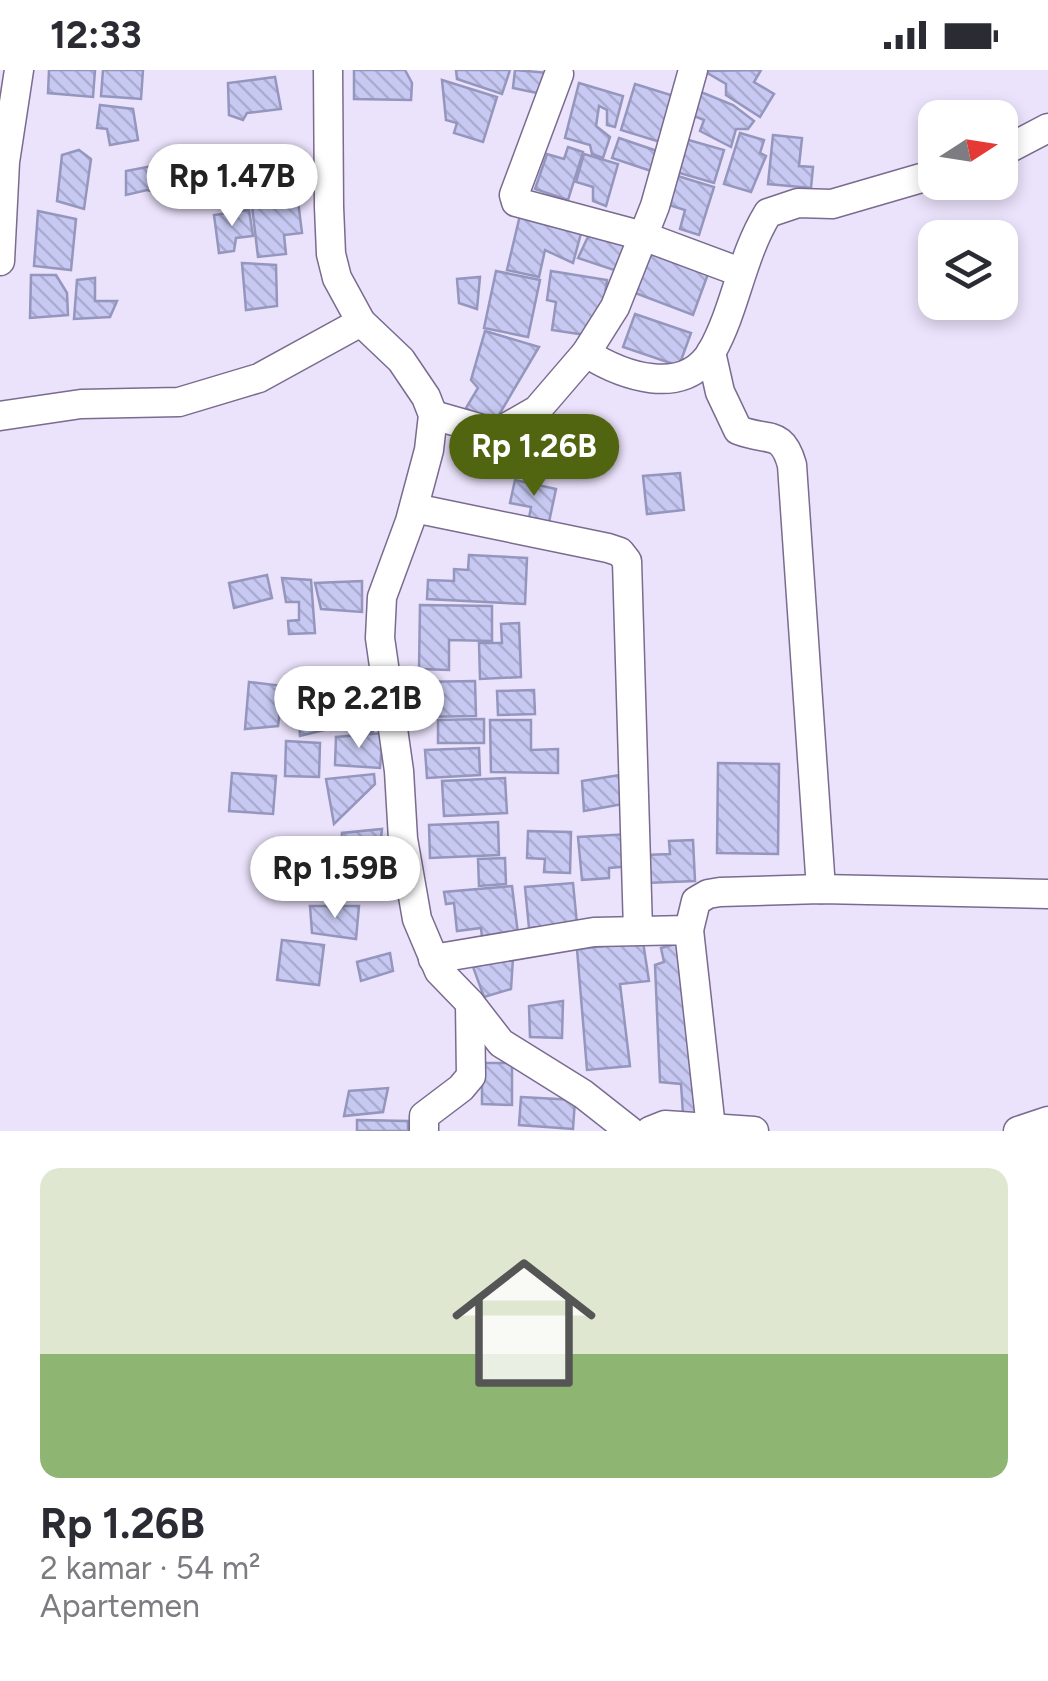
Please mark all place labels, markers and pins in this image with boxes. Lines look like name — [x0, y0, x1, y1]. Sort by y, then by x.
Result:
pin: Rp 1.47B — [129, 144, 335, 229]
pin: Rp 1.26B — [431, 414, 637, 499]
pin: Rp 2.21B — [256, 666, 462, 751]
pin: Rp 1.59B — [232, 836, 438, 921]

